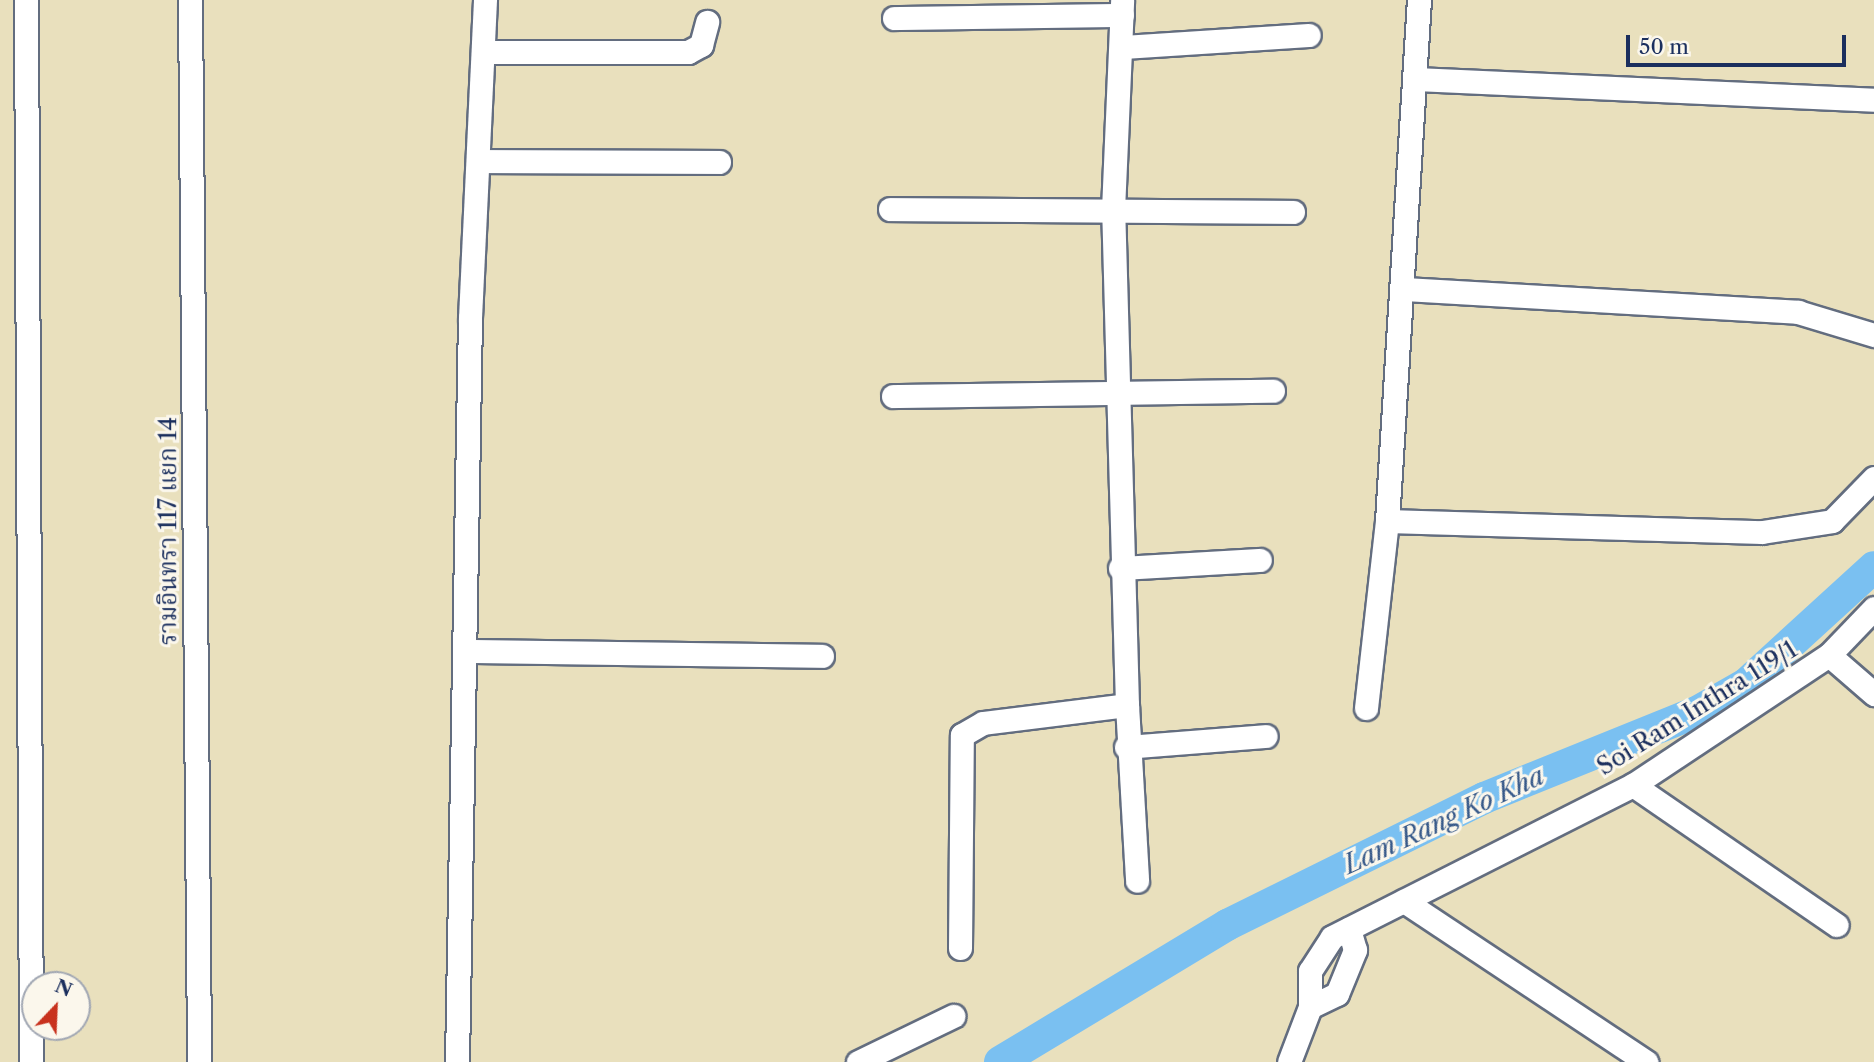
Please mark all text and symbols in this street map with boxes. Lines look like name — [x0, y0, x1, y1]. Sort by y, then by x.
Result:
scale bar — [1629, 21, 1850, 65]
text: 50 m — [1639, 34, 1689, 59]
street label: รามอินทรา 117 แยก 14 — [154, 417, 182, 645]
street label: Soi Ram Inthra 119/1 — [1592, 635, 1802, 781]
water label: Lam Rang Ko Kha — [1339, 761, 1549, 881]
north arrow — [21, 971, 91, 1041]
text: N — [52, 974, 76, 1002]

